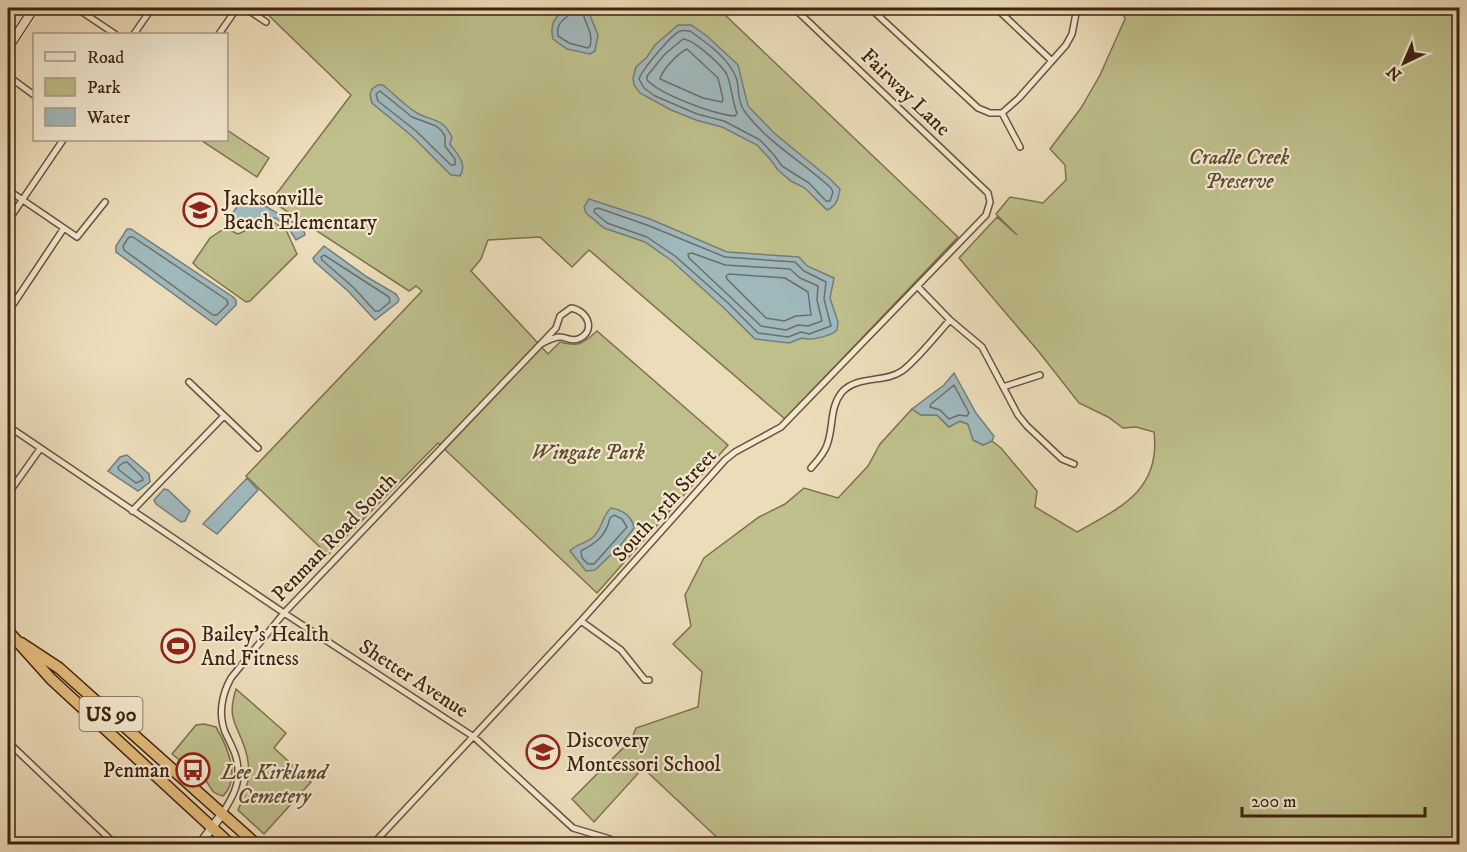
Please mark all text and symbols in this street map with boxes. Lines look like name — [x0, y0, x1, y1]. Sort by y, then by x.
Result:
legend — [33, 33, 228, 141]
north arrow — [1374, 33, 1434, 93]
street label: Fairway Lane — [855, 43, 956, 142]
text: Road — [87, 47, 124, 69]
text: N — [1383, 61, 1406, 85]
text: Park — [87, 77, 121, 99]
text: Water — [86, 107, 130, 129]
park label: Cradle Creek Preserve — [1189, 145, 1290, 195]
place label: Jacksonville Beach Elementary — [221, 186, 378, 236]
school or university icon: Jacksonville Beach Elementary — [182, 192, 218, 228]
park label: Wingate Park — [531, 440, 645, 466]
street label: South 15th Street — [607, 443, 723, 568]
street label: Penman Road South — [267, 468, 403, 607]
place label: Bailey's Health And Fitness — [201, 622, 329, 672]
sports icon: Bailey's Health And Fitness — [160, 628, 196, 664]
street label: Shetter Avenue — [354, 634, 473, 724]
road number: US 90 — [80, 697, 142, 731]
place label: Discovery Montessori School — [566, 728, 722, 778]
school or university icon: Discovery Montessori School — [525, 734, 561, 770]
bus stop icon: Penman — [175, 752, 211, 788]
place label: Penman — [103, 758, 170, 784]
park label: Lee Kirkland Cemetery — [220, 760, 330, 810]
scale bar — [1242, 780, 1425, 818]
text: 200 m — [1251, 791, 1297, 813]

